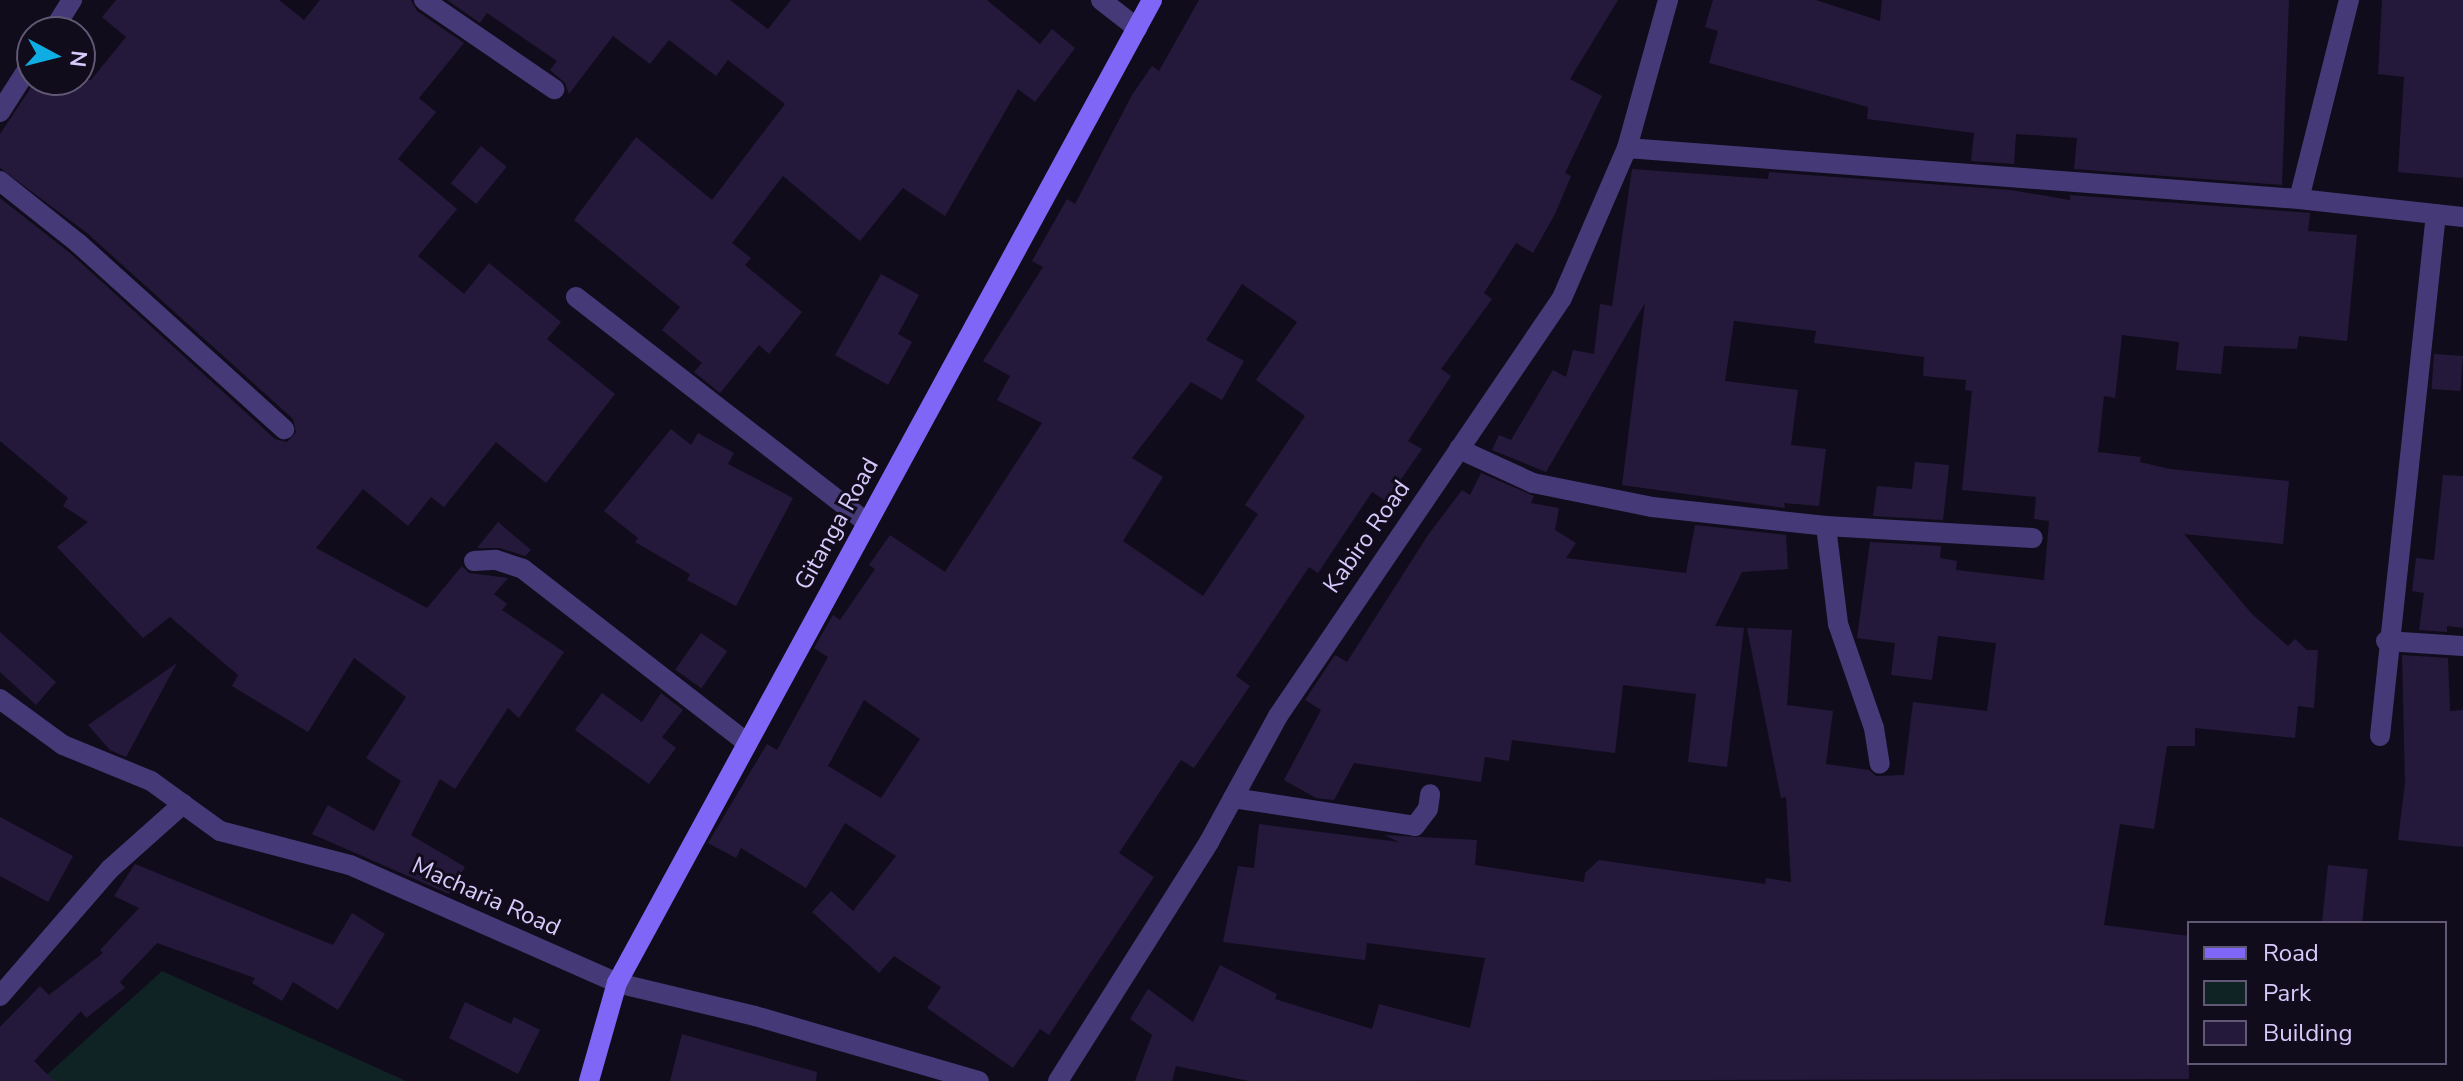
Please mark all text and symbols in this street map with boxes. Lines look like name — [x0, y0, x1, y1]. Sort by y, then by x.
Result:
north arrow — [16, 16, 96, 96]
text: N — [62, 49, 94, 69]
street label: Gitanga Road — [789, 453, 885, 595]
street label: Kabiro Road — [1318, 475, 1416, 599]
street label: Macharia Road — [407, 851, 565, 943]
legend — [2187, 921, 2447, 1065]
text: Road — [2263, 937, 2319, 969]
text: Park — [2263, 977, 2311, 1009]
text: Building — [2263, 1017, 2353, 1049]

